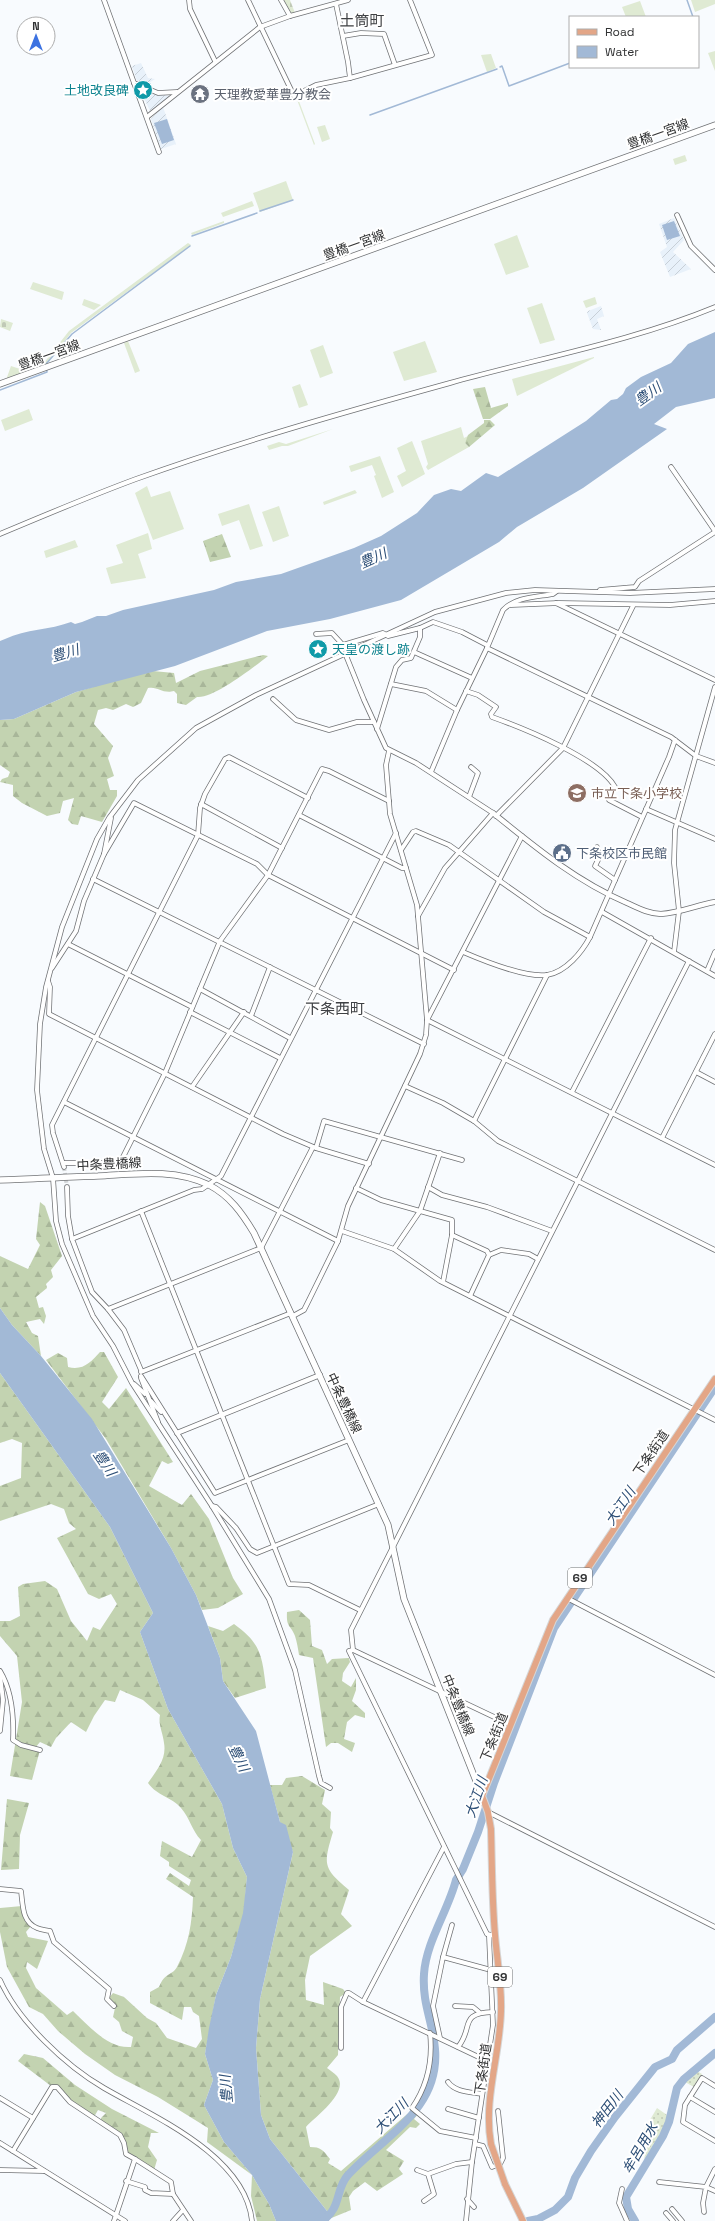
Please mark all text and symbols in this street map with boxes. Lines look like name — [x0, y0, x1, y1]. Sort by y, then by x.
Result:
district label: 土筒町 — [339, 11, 385, 30]
north arrow — [16, 16, 56, 56]
legend — [569, 16, 699, 68]
text: N — [32, 19, 40, 33]
text: Road — [605, 24, 634, 40]
text: Water — [605, 44, 639, 60]
place icon: 土地改良碑 — [132, 79, 154, 101]
place label: 土地改良碑 — [64, 82, 129, 99]
temple icon: 天理教愛華豊分教会 — [189, 83, 211, 105]
place label: 天理教愛華豊分教会 — [214, 86, 331, 103]
street label: 豊橋一宮線 — [625, 115, 691, 153]
street label: 豊橋一宮線 — [321, 226, 387, 264]
street label: 豊橋一宮線 — [16, 336, 82, 374]
water label: 豊川 — [631, 377, 666, 410]
water label: 豊川 — [357, 543, 391, 572]
place icon: 天皇の渡し跡 — [307, 638, 329, 660]
water label: 豊川 — [49, 640, 83, 666]
place label: 天皇の渡し跡 — [332, 641, 410, 658]
school or university icon: 市立下条小学校 — [566, 782, 588, 804]
place label: 市立下条小学校 — [591, 785, 682, 802]
public building icon: 下条校区市民館 — [551, 842, 573, 864]
place label: 下条校区市民館 — [576, 845, 667, 862]
district label: 下条西町 — [305, 999, 365, 1018]
street label: 中条豊橋線 — [76, 1154, 142, 1174]
street label: 中条豊橋線 — [323, 1370, 365, 1436]
street label: 下条街道 — [629, 1427, 673, 1479]
water label: 豊川 — [90, 1446, 121, 1481]
water label: 大江川 — [601, 1482, 640, 1528]
road number: 69 — [568, 1568, 592, 1588]
street label: 中条豊橋線 — [438, 1672, 478, 1738]
street label: 下条街道 — [476, 1710, 512, 1764]
water label: 豊川 — [225, 1741, 254, 1776]
water label: 大江川 — [461, 1772, 492, 1820]
road number: 69 — [488, 1967, 512, 1987]
street label: 下条街道 — [471, 2042, 495, 2096]
water label: 豊川 — [216, 2072, 236, 2104]
water label: 神田川 — [587, 2085, 628, 2131]
water label: 大江川 — [370, 2093, 413, 2137]
water label: 牟呂用水 — [618, 2118, 663, 2177]

